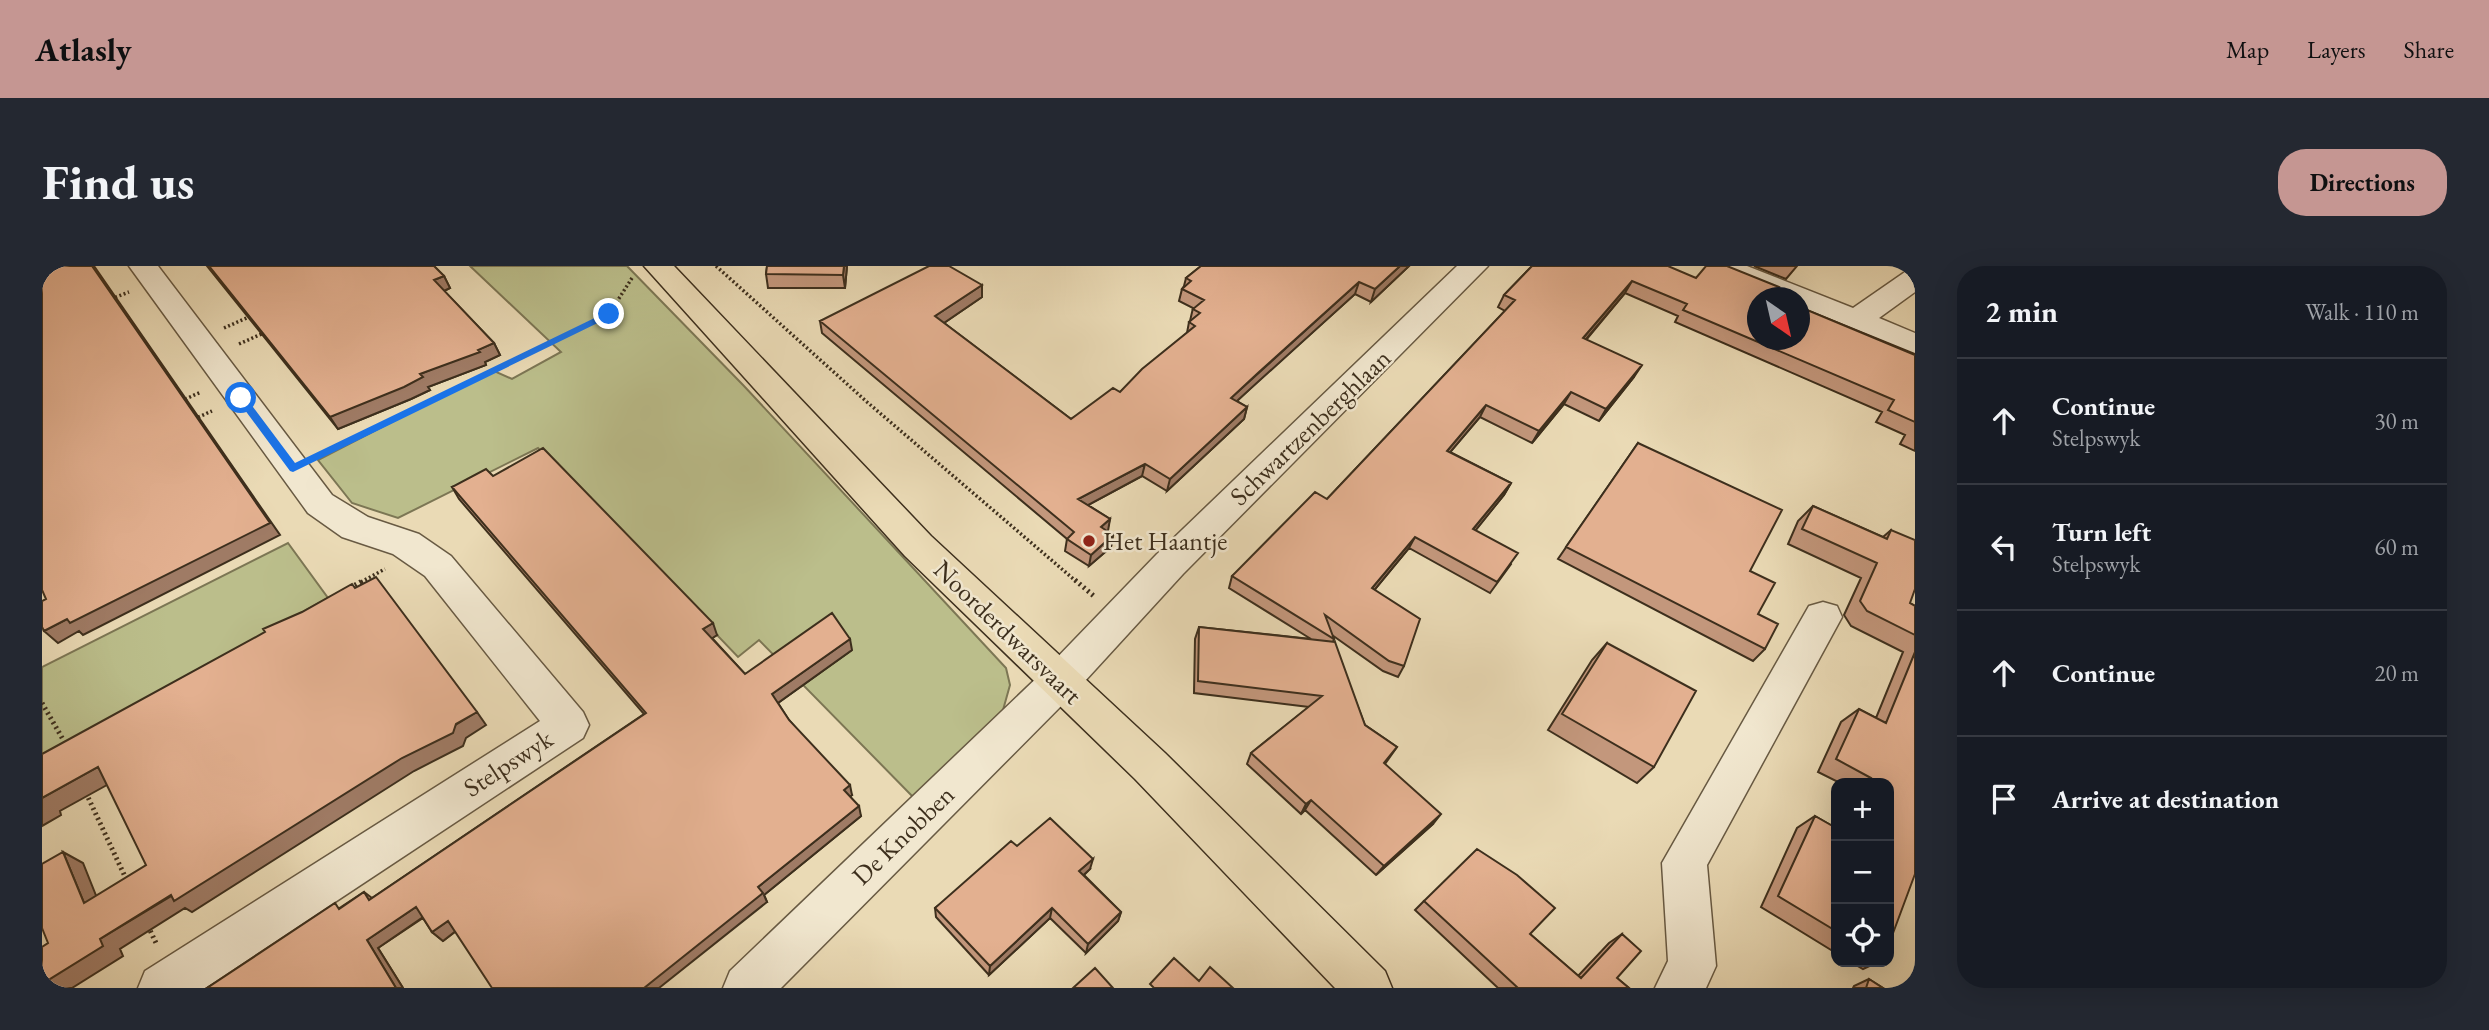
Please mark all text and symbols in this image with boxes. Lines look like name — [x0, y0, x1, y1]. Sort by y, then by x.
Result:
text: Atlasly — [35, 28, 132, 71]
text: Map — [2226, 34, 2269, 65]
text: Layers — [2307, 34, 2366, 65]
text: Share — [2404, 34, 2454, 65]
button: Directions — [2278, 149, 2447, 216]
text: Find us — [42, 150, 194, 214]
north arrow — [1747, 287, 1810, 350]
text: 2 min — [1985, 292, 2058, 331]
text: Walk · 110 m — [2305, 297, 2419, 327]
route end — [593, 298, 624, 329]
street label: Schwartzenberghlaan — [1222, 341, 1398, 513]
route start — [225, 382, 256, 413]
text: Continue — [2052, 389, 2155, 423]
icon: ahead — [1985, 402, 2023, 440]
text: 30 m — [2374, 406, 2419, 436]
text: Stelpswyk — [2052, 423, 2140, 453]
text: Turn left — [2052, 515, 2151, 549]
place label: Het Haantje — [1103, 524, 1227, 558]
icon: left — [1985, 528, 2023, 566]
text: 60 m — [2374, 532, 2419, 562]
marker: Het Haantje — [1081, 533, 1097, 549]
text: Stelpswyk — [2052, 549, 2140, 579]
street label: Noorderdwarsvaart — [927, 553, 1089, 711]
icon: ahead — [1985, 654, 2023, 692]
text: Continue — [2052, 656, 2155, 690]
text: 20 m — [2374, 658, 2419, 688]
street label: Stelpswyk — [457, 721, 560, 804]
street label: De Knobben — [844, 777, 962, 892]
map controls — [1831, 778, 1894, 967]
button: + — [1831, 778, 1894, 841]
icon: arrive — [1985, 780, 2023, 818]
text: Arrive at destination — [2052, 782, 2279, 816]
button: − — [1831, 841, 1894, 904]
button: locate — [1831, 904, 1894, 967]

